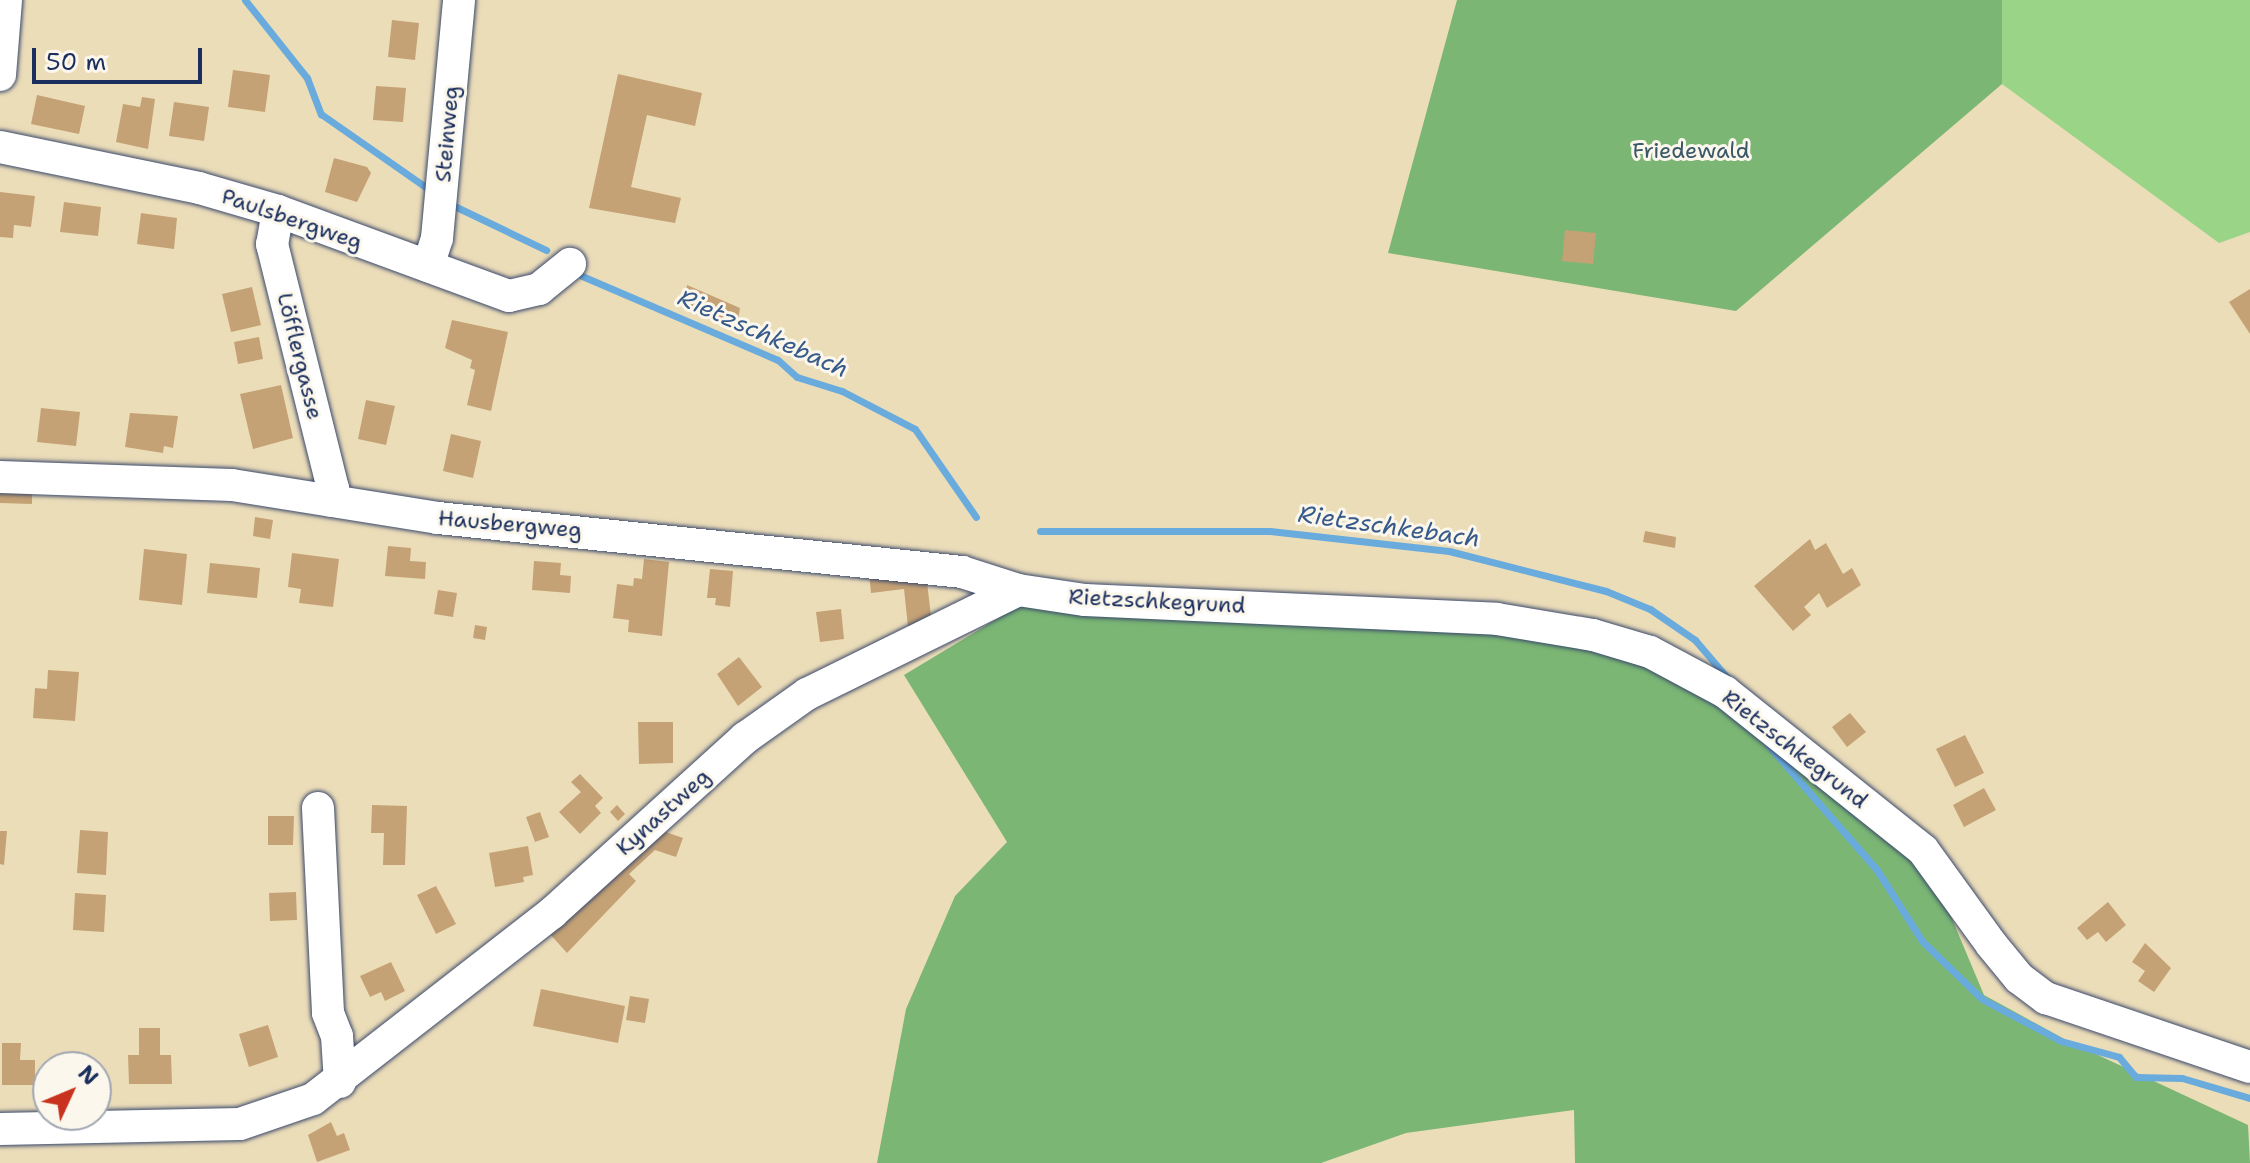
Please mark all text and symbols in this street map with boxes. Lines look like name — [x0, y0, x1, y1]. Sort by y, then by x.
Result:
scale bar — [36, 32, 206, 82]
text: 50 m — [46, 46, 106, 78]
street label: Steinweg — [430, 85, 464, 183]
park label: Friedewald — [1632, 138, 1750, 164]
street label: Paulsbergweg — [218, 183, 366, 255]
water label: Rietzschkebach — [673, 284, 853, 384]
street label: Löfflergasse — [272, 290, 328, 422]
water label: Rietzschkebach — [1296, 500, 1482, 554]
street label: Hausbergweg — [437, 505, 583, 543]
street label: Rietzschkegrund — [1068, 583, 1246, 619]
street label: Rietzschkegrund — [1717, 684, 1873, 814]
street label: Kynastweg — [611, 763, 715, 861]
north arrow — [32, 1051, 112, 1131]
text: N — [72, 1059, 105, 1092]

